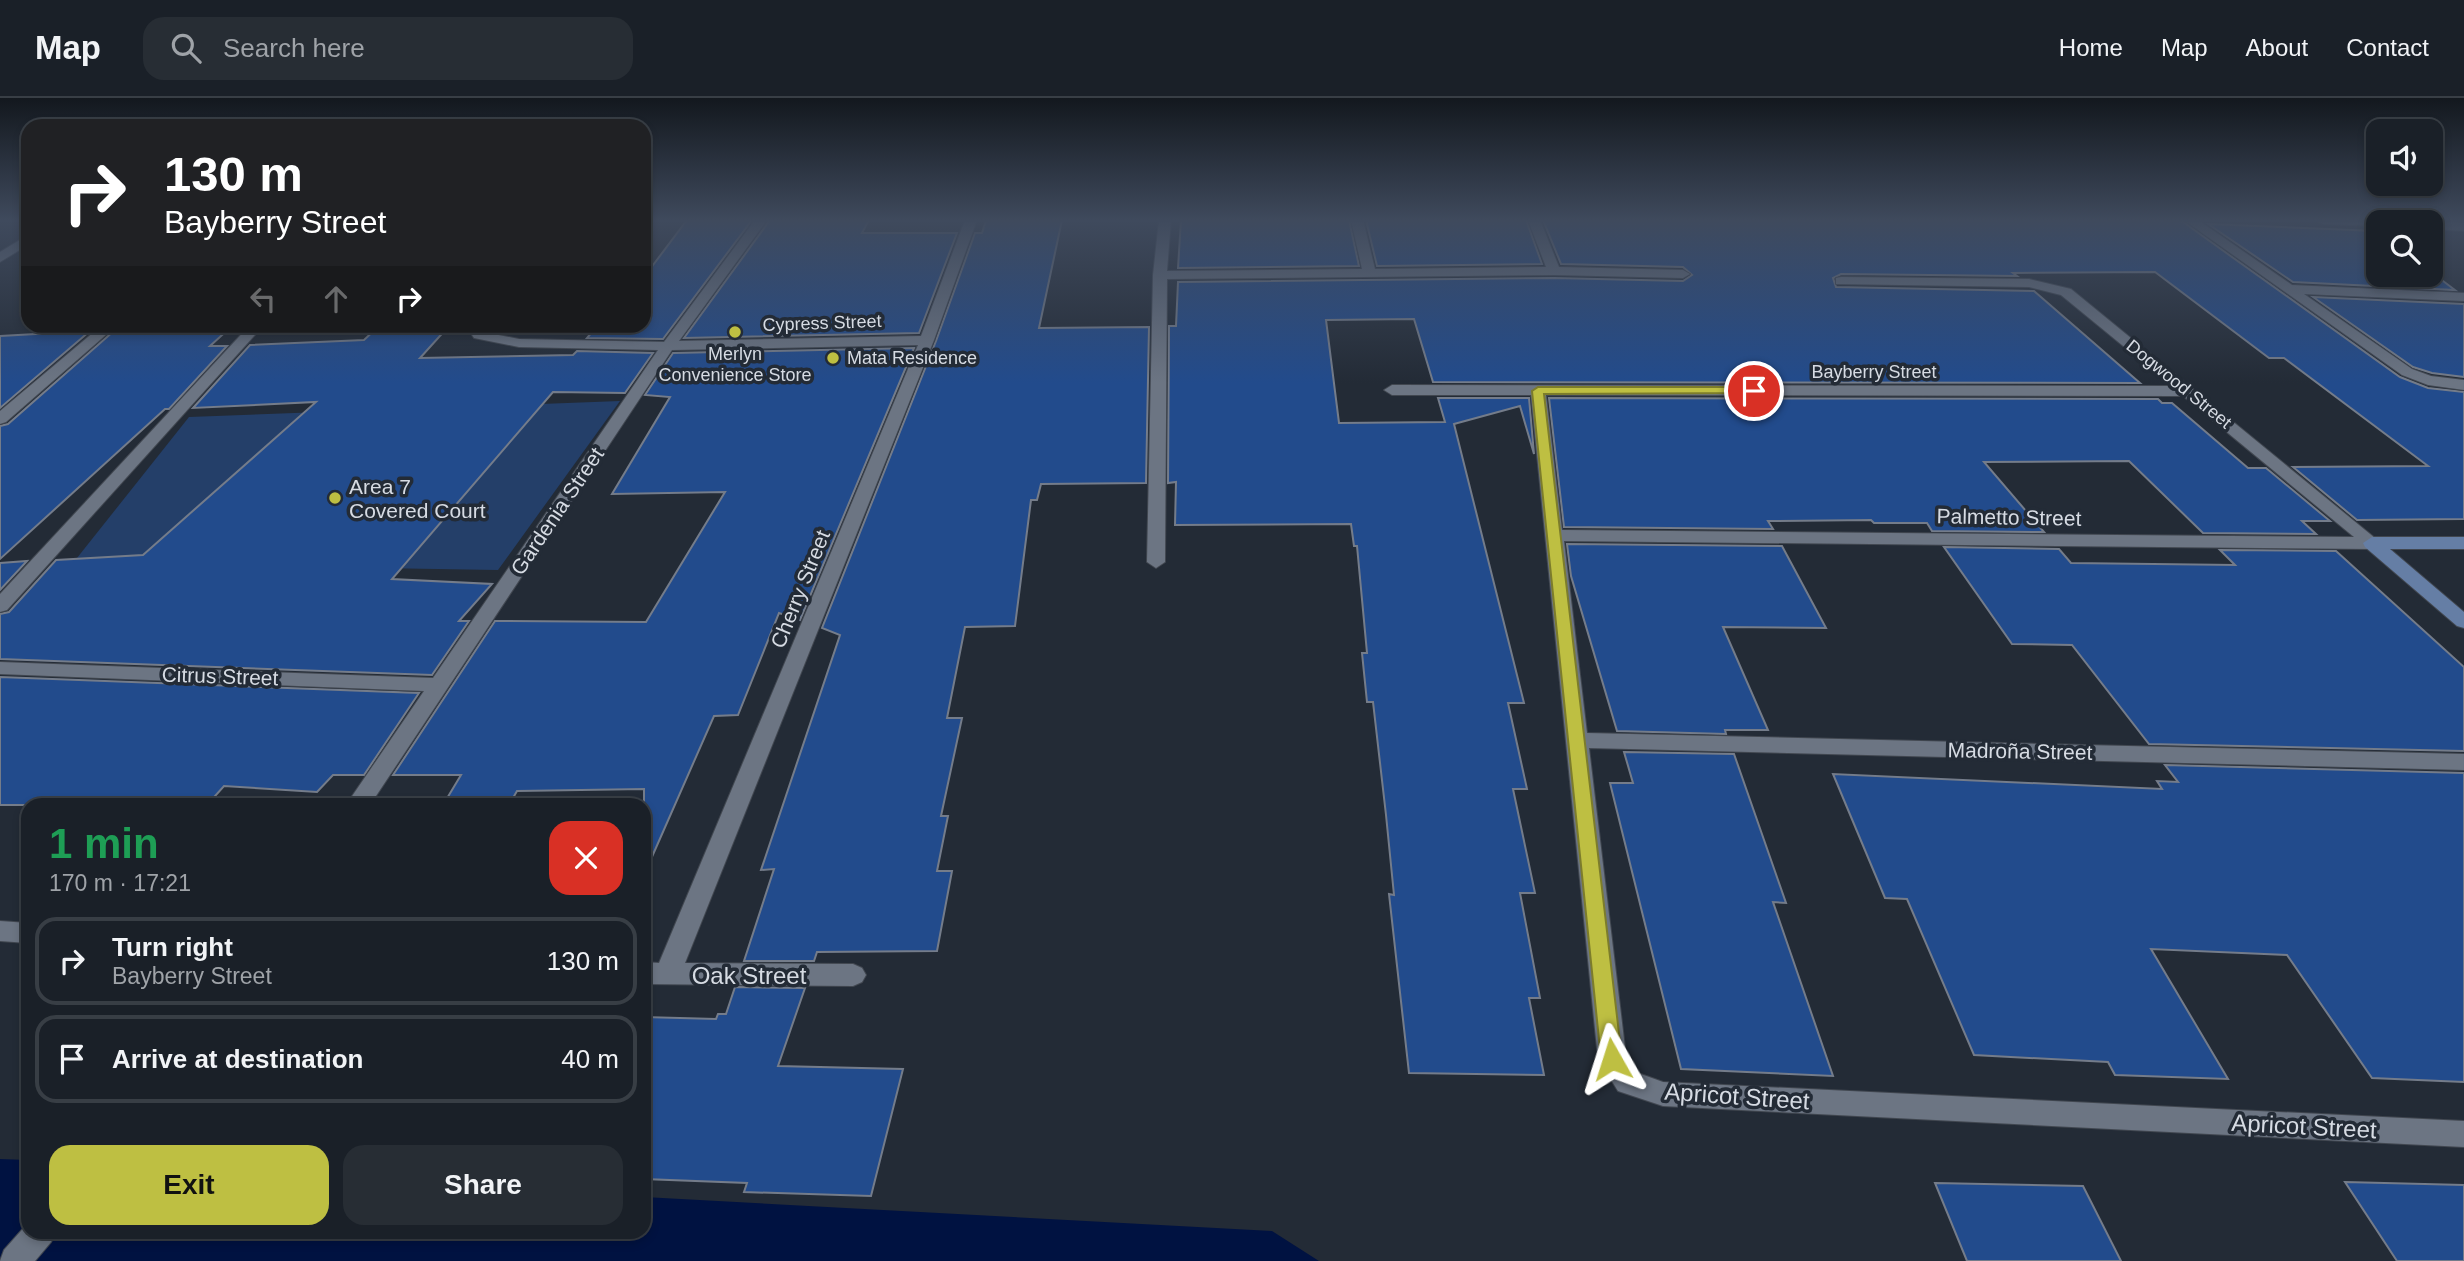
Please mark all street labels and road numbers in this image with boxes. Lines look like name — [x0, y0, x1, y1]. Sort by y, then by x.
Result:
street label: Cypress Street — [762, 311, 882, 335]
street label: Dogwood Street — [2123, 336, 2235, 432]
street label: Bayberry Street — [1811, 362, 1937, 382]
street label: Gardenia Street — [506, 443, 608, 579]
street label: Palmetto Street — [1936, 504, 2082, 530]
street label: Cherry Street — [766, 527, 834, 651]
street label: Citrus Street — [161, 662, 279, 690]
street label: Madroña Street — [1947, 738, 2093, 764]
street label: Oak Street — [692, 962, 807, 989]
street label: Apricot Street — [1664, 1077, 1811, 1115]
street label: Apricot Street — [2231, 1109, 2378, 1143]

